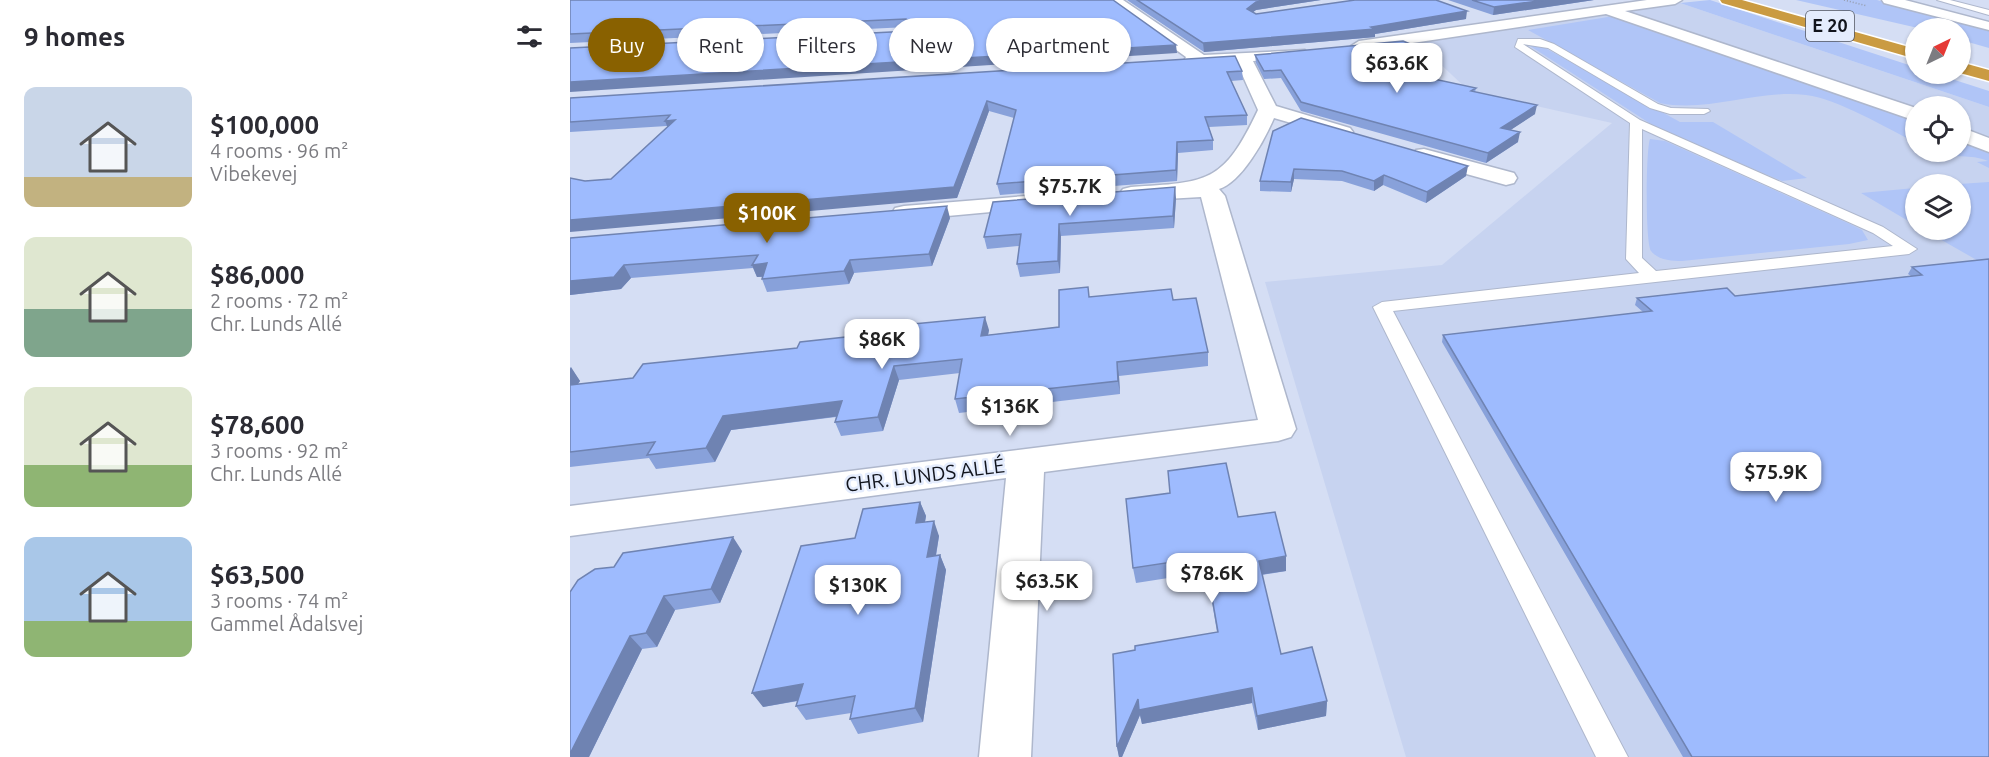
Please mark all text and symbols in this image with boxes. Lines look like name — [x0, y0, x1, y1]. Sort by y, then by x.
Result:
road number: E 20 — [1806, 11, 1854, 41]
chip: Buy — [588, 18, 665, 72]
chip: Rent — [677, 18, 764, 72]
chip: Filters — [776, 18, 877, 72]
chip: New — [889, 18, 974, 72]
chip: Apartment — [986, 18, 1131, 72]
north arrow — [1905, 18, 1971, 84]
map controls — [1905, 18, 1971, 240]
icon: filters — [513, 20, 546, 53]
text: 9 homes — [24, 22, 125, 51]
pin: $63.6K — [1348, 43, 1446, 94]
text: $63.6K — [1365, 51, 1429, 74]
button: locate — [1905, 96, 1971, 162]
text: $100,000 — [210, 110, 319, 139]
icon: home — [72, 111, 144, 183]
text: 4 rooms · 96 m² — [210, 139, 348, 162]
text: Vibekevej — [210, 162, 297, 185]
pin: $75.7K — [1021, 166, 1119, 217]
text: $75.7K — [1038, 174, 1102, 197]
button: layers — [1905, 174, 1971, 240]
pin: $100K — [725, 193, 809, 244]
text: $100K — [738, 201, 796, 224]
text: $86,000 — [210, 260, 304, 289]
icon: home — [72, 261, 144, 333]
text: 2 rooms · 72 m² — [210, 289, 348, 312]
text: Chr. Lunds Allé — [210, 312, 342, 335]
pin: $86K — [846, 319, 918, 370]
text: $86K — [858, 327, 906, 350]
pin: $136K — [968, 386, 1052, 437]
text: $136K — [981, 394, 1039, 417]
text: $78,600 — [210, 410, 304, 439]
icon: home — [72, 411, 144, 483]
text: 3 rooms · 92 m² — [210, 439, 348, 462]
pin: $75.9K — [1727, 452, 1825, 503]
street label: CHR. LUNDS ALLÉ — [844, 453, 1006, 496]
text: $75.9K — [1744, 460, 1808, 483]
text: Chr. Lunds Allé — [210, 462, 342, 485]
pin: $78.6K — [1163, 553, 1261, 604]
text: $63,500 — [210, 560, 304, 589]
icon: home — [72, 561, 144, 633]
pin: $63.5K — [998, 561, 1096, 612]
text: $78.6K — [1180, 561, 1244, 584]
pin: $130K — [816, 565, 900, 616]
text: $63.5K — [1015, 569, 1079, 592]
text: $130K — [829, 573, 887, 596]
text: 3 rooms · 74 m² — [210, 589, 348, 612]
text: Gammel Ådalsvej — [210, 612, 363, 635]

